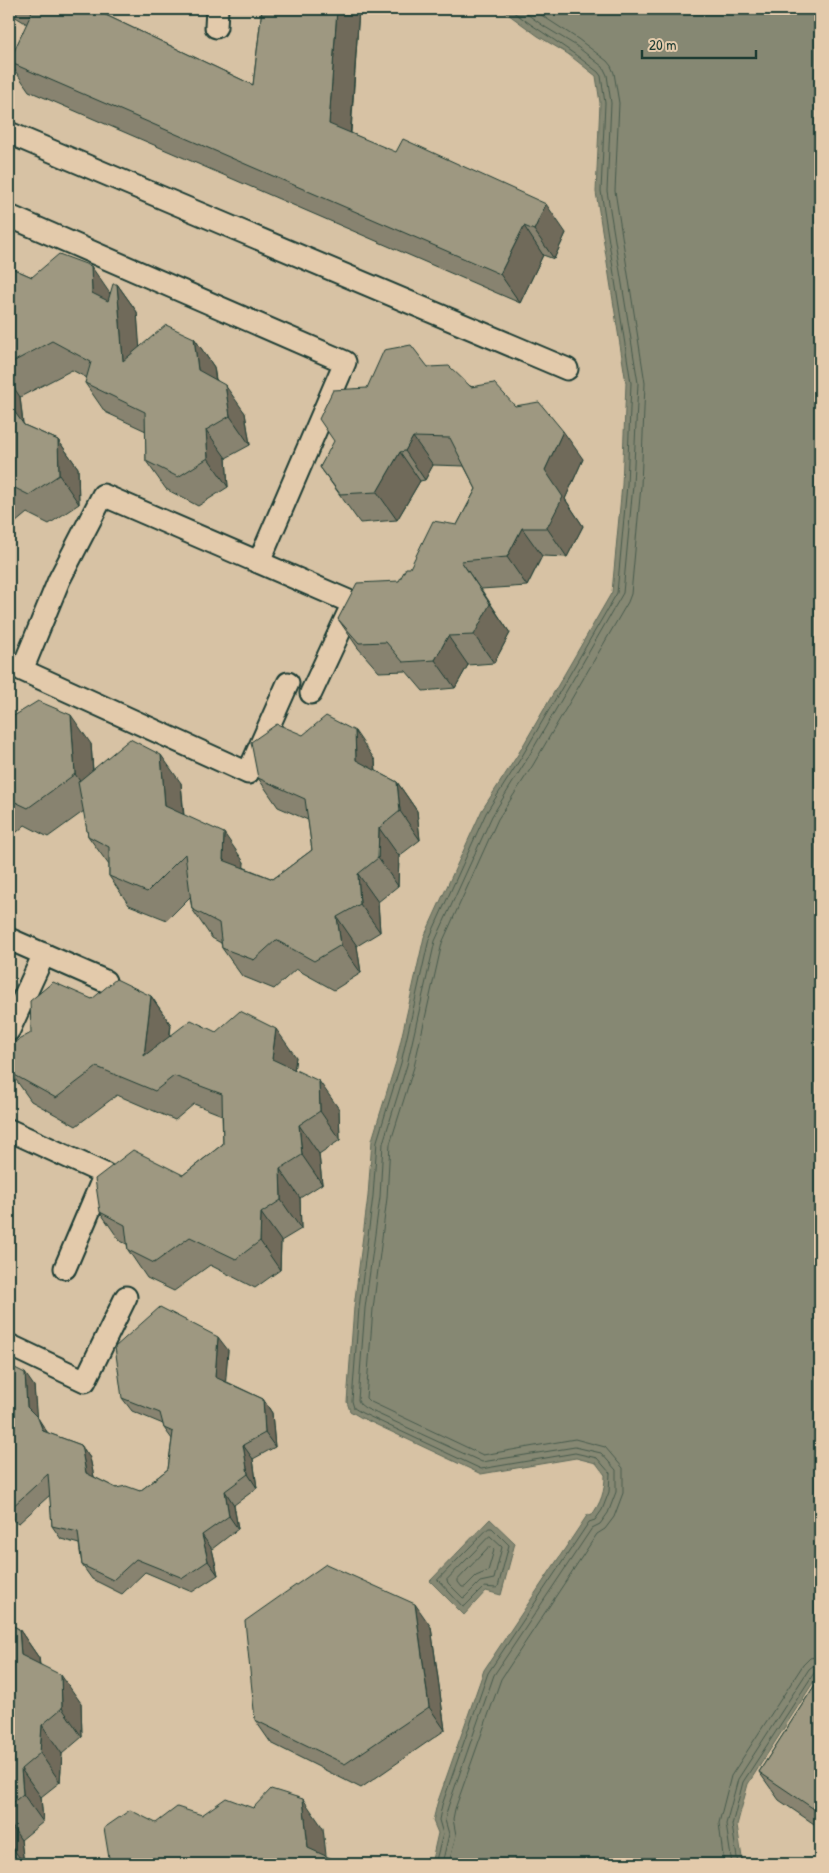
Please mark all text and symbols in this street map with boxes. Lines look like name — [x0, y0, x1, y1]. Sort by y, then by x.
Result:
scale bar — [642, 28, 755, 60]
text: 20 m — [649, 34, 676, 55]

